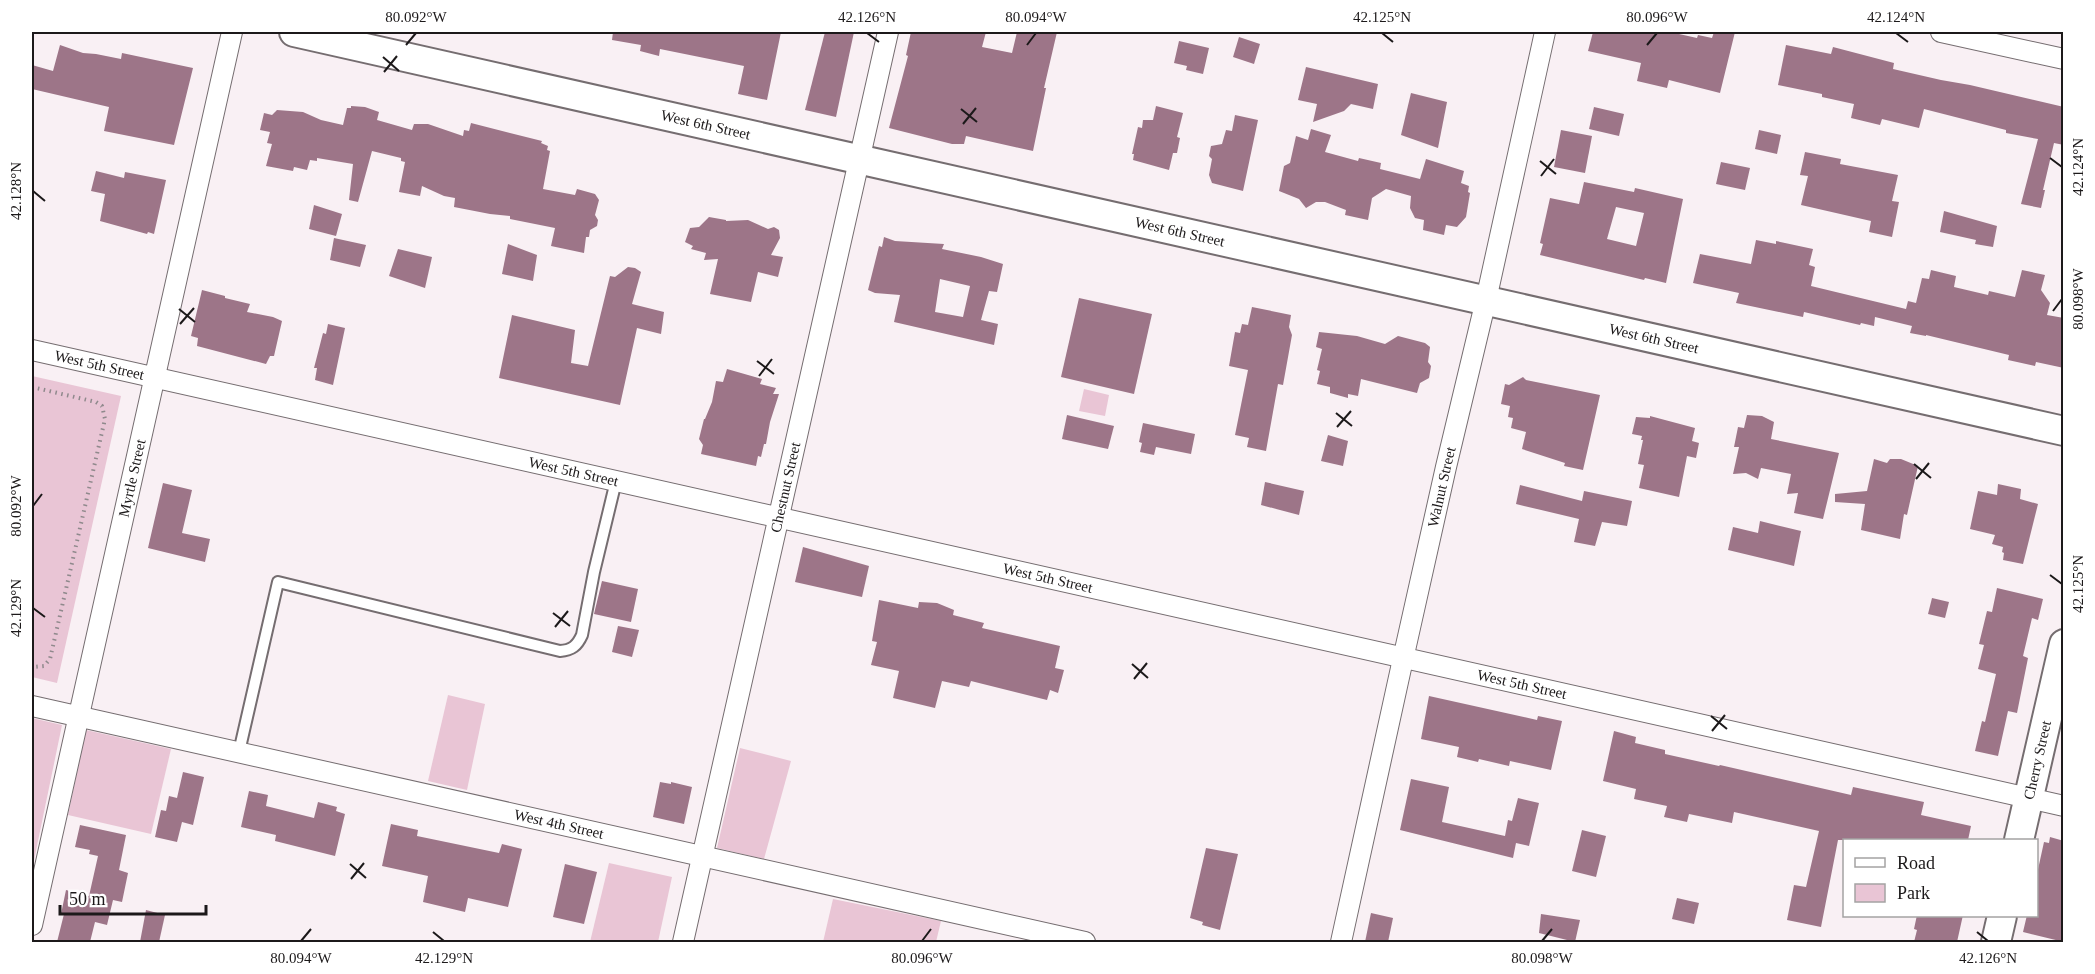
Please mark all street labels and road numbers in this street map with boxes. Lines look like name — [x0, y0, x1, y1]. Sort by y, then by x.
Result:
street label: West 6th Street — [659, 107, 753, 143]
street label: West 6th Street — [1133, 214, 1227, 250]
street label: West 6th Street — [1608, 321, 1701, 357]
street label: West 5th Street — [53, 347, 146, 383]
street label: Myrtle Street — [116, 437, 149, 519]
street label: Chestnut Street — [767, 440, 804, 534]
street label: Walnut Street — [1425, 444, 1459, 529]
street label: West 5th Street — [527, 454, 621, 490]
street label: West 5th Street — [1001, 560, 1095, 596]
street label: West 5th Street — [1476, 667, 1569, 702]
street label: Cherry Street — [2021, 718, 2054, 801]
street label: West 4th Street — [513, 806, 606, 842]

